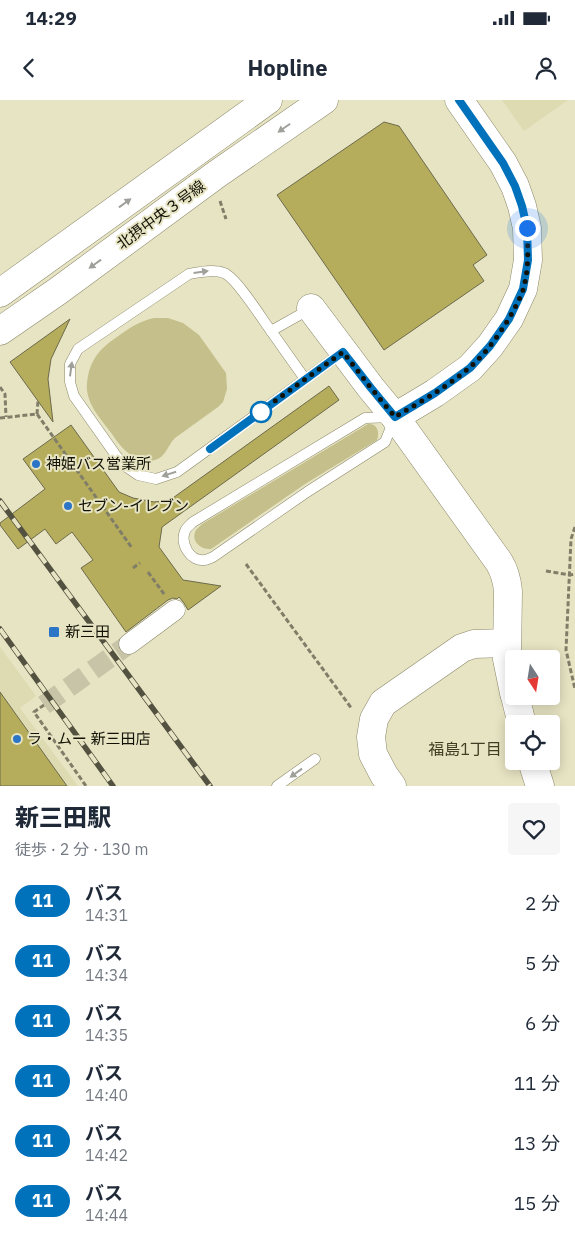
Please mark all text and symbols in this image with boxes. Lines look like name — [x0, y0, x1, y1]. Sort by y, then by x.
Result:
text: 14:29 — [25, 6, 77, 30]
text: Hopline — [247, 53, 328, 82]
icon: back — [15, 54, 43, 82]
icon: person — [532, 54, 560, 82]
one-way arrow — [277, 123, 290, 133]
street label: 北摂中央３号線 — [113, 176, 209, 253]
one-way arrow — [118, 198, 132, 208]
your location — [515, 216, 540, 241]
one-way arrow — [88, 259, 102, 269]
one-way arrow — [194, 268, 210, 276]
one-way arrow — [67, 360, 75, 376]
unlabelled marker — [250, 401, 272, 423]
place label: 神姫バス営業所 — [46, 454, 151, 473]
marker: 神姫バス営業所 — [30, 458, 42, 470]
one-way arrow — [161, 471, 176, 479]
place label: セブン-イレブン — [78, 496, 189, 515]
marker: セブン-イレブン — [62, 500, 74, 512]
place label: 新三田 — [65, 622, 110, 641]
marker: 新三田 — [47, 625, 61, 639]
north arrow — [505, 650, 560, 705]
map controls — [505, 650, 560, 770]
button: locate — [505, 715, 560, 770]
place label: ラ・ムー 新三田店 — [27, 729, 151, 748]
marker: ラ・ムー 新三田店 — [11, 733, 23, 745]
district label: 福島1丁目 — [428, 739, 502, 759]
one-way arrow — [290, 767, 303, 778]
text: 新三田駅 — [15, 801, 111, 833]
button: heart — [508, 803, 560, 855]
text: 徒歩 · 2 分 · 130 m — [15, 839, 148, 859]
text: バス — [85, 881, 123, 905]
text: 11 — [32, 889, 53, 912]
text: 2 分 — [525, 891, 560, 915]
text: 14:31 — [85, 905, 128, 925]
text: バス — [85, 941, 123, 965]
text: 11 — [32, 949, 53, 972]
text: 5 分 — [525, 951, 560, 975]
text: 14:34 — [85, 965, 128, 985]
text: バス — [85, 1001, 123, 1025]
text: 11 — [32, 1009, 53, 1032]
text: 6 分 — [525, 1011, 560, 1035]
text: 14:35 — [85, 1025, 128, 1045]
text: バス — [85, 1061, 123, 1085]
text: 11 — [32, 1069, 53, 1092]
text: 11 分 — [514, 1071, 560, 1095]
text: 14:40 — [85, 1085, 128, 1105]
text: バス — [85, 1121, 123, 1145]
text: 11 — [32, 1129, 53, 1152]
text: 13 分 — [514, 1131, 560, 1155]
text: 14:42 — [85, 1145, 128, 1165]
text: バス — [85, 1181, 123, 1205]
text: 11 — [32, 1189, 53, 1212]
text: 15 分 — [514, 1191, 560, 1215]
text: 14:44 — [85, 1205, 128, 1225]

